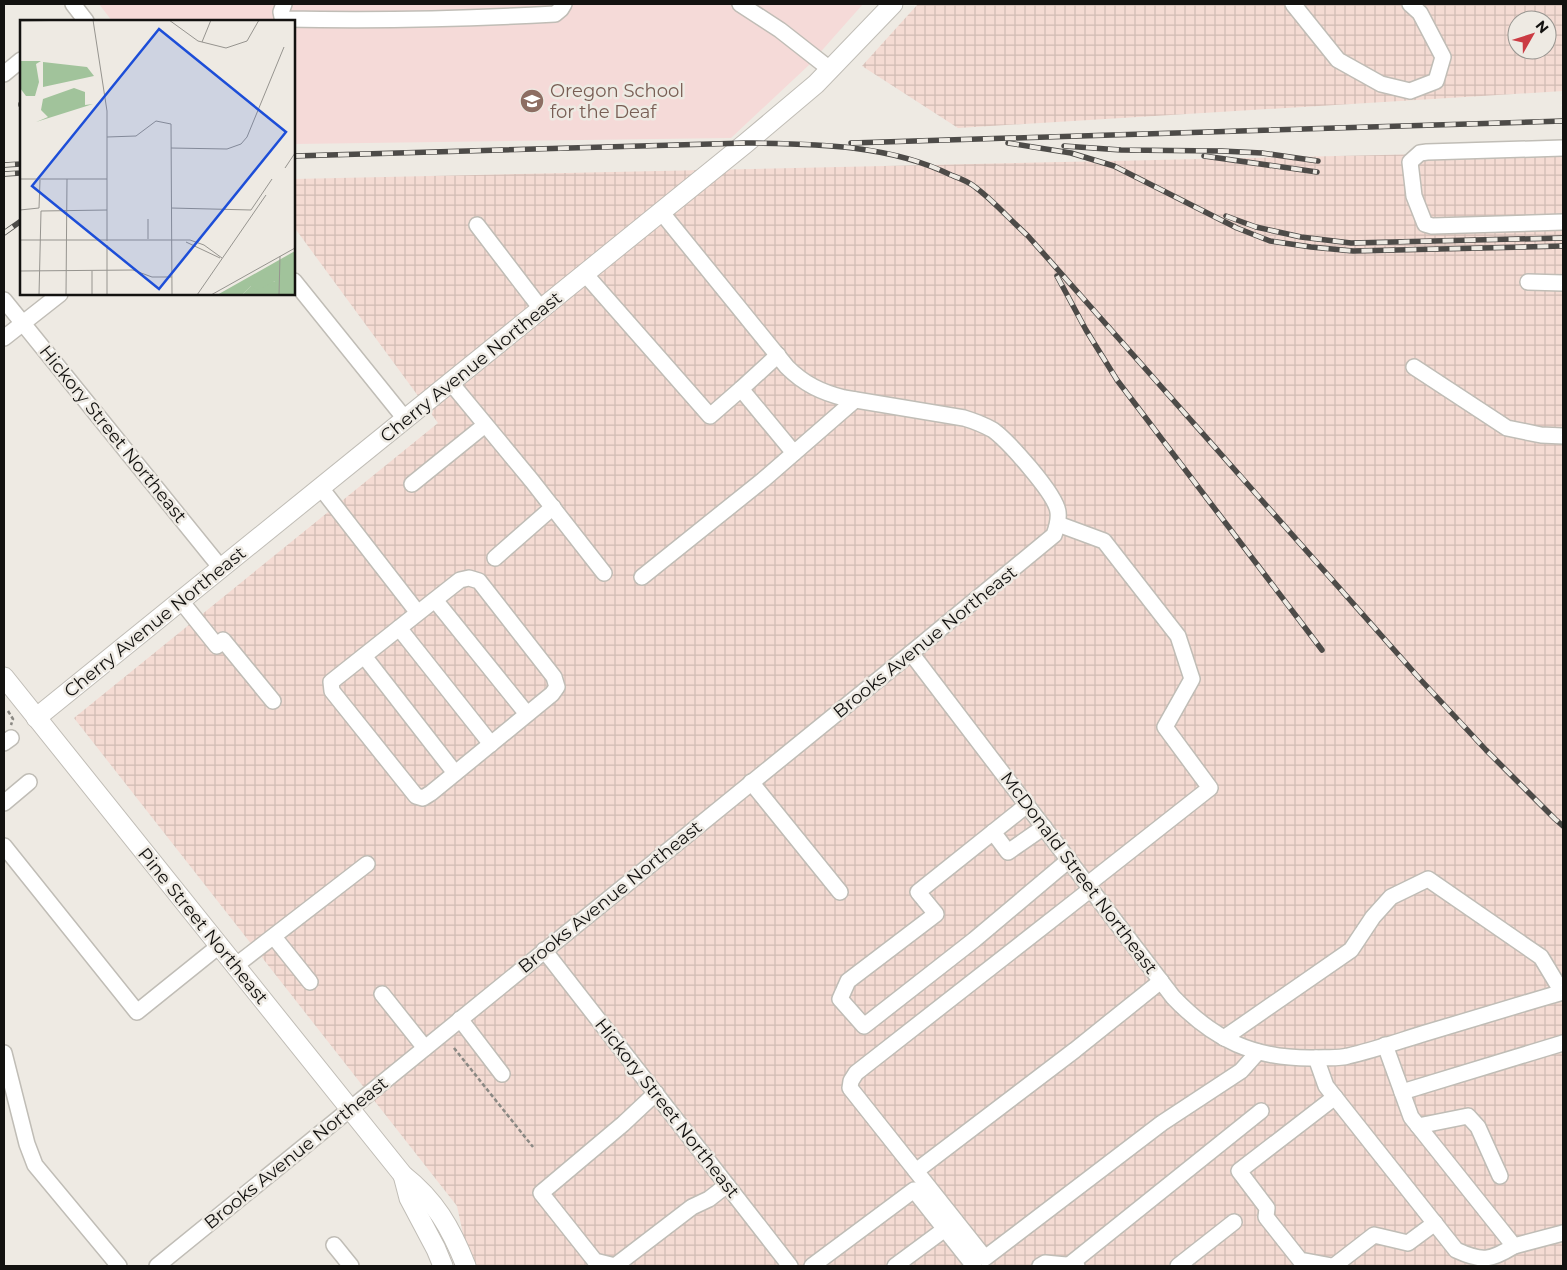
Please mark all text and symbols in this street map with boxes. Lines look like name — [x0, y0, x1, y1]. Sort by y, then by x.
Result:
north arrow — [1507, 10, 1557, 60]
text: N — [1532, 17, 1553, 37]
inset map — [20, 20, 295, 295]
place label: Oregon School for the Deaf — [550, 80, 684, 123]
school or university icon: Oregon School for the Deaf — [519, 88, 545, 114]
street label: Cherry Avenue Northeast — [376, 287, 566, 447]
street label: Hickory Street Northeast — [35, 341, 191, 527]
street label: Cherry Avenue Northeast — [60, 542, 250, 702]
street label: Brooks Avenue Northeast — [829, 561, 1021, 723]
street label: McDonald Street Northeast — [996, 768, 1162, 978]
street label: Brooks Avenue Northeast — [514, 816, 706, 978]
street label: Pine Street Northeast — [133, 843, 273, 1009]
street label: Hickory Street Northeast — [590, 1014, 744, 1202]
street label: Brooks Avenue Northeast — [200, 1072, 392, 1234]

